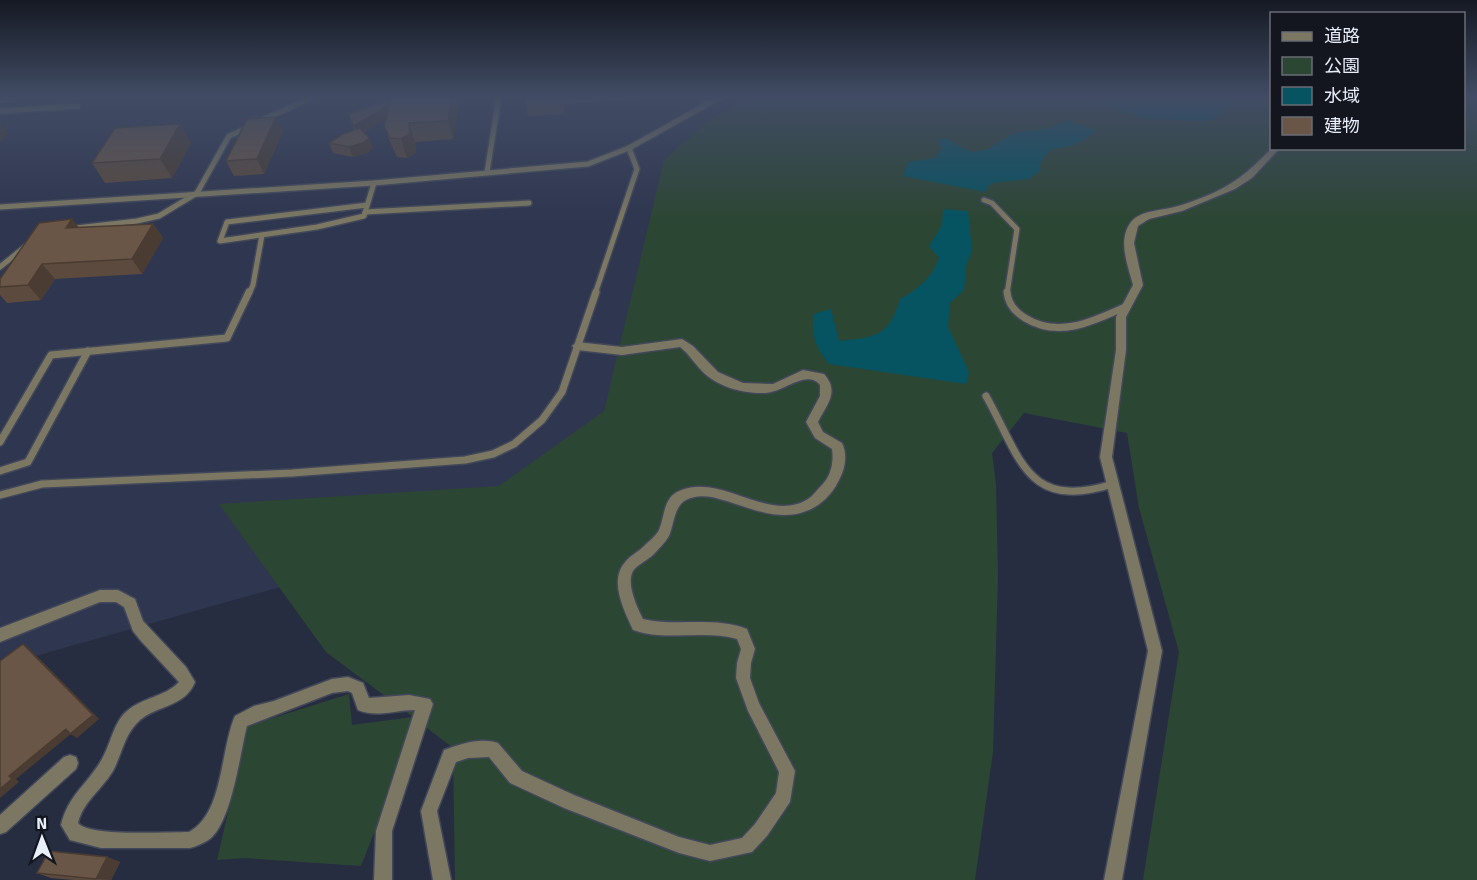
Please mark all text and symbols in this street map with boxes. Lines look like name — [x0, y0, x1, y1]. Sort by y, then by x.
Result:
legend — [1270, 12, 1465, 150]
text: 道路 — [1324, 25, 1360, 47]
text: 公園 — [1324, 55, 1360, 77]
text: 水域 — [1324, 85, 1360, 107]
text: 建物 — [1324, 115, 1360, 137]
north arrow — [12, 808, 72, 868]
text: N — [36, 814, 47, 834]

